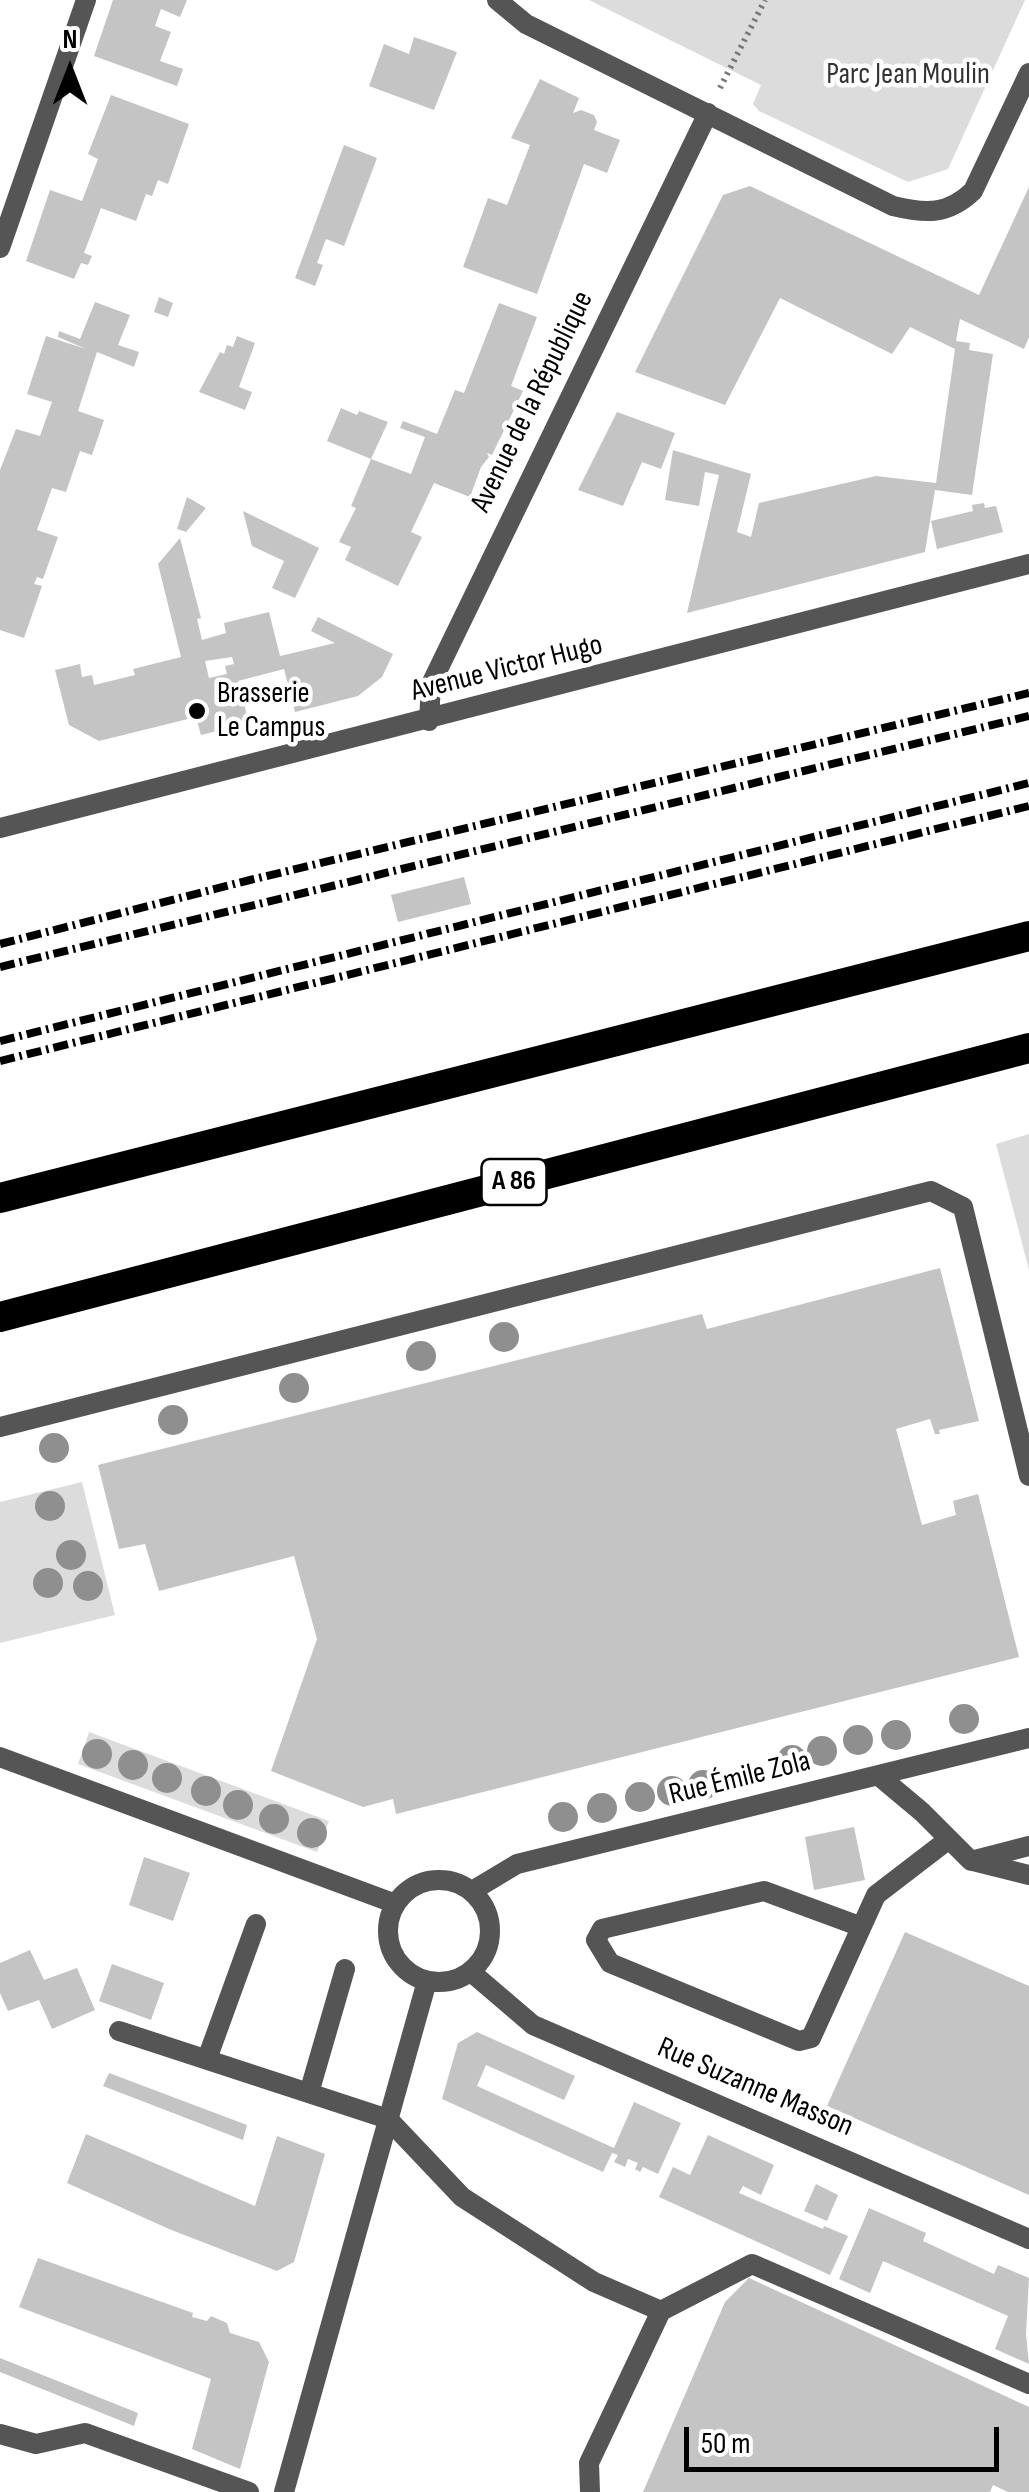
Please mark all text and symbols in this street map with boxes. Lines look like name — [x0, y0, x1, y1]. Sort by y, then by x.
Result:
north arrow — [20, 20, 120, 120]
text: N — [63, 23, 77, 56]
park label: Parc Jean Moulin — [826, 57, 990, 93]
street label: Avenue de la République — [464, 286, 602, 518]
street label: Avenue Victor Hugo — [408, 628, 606, 710]
place label: Brasserie Le Campus — [217, 676, 325, 746]
marker: Brasserie Le Campus — [186, 700, 208, 722]
road number: A 86 — [482, 1159, 546, 1205]
street label: Rue Émile Zola — [666, 1744, 814, 1814]
street label: Rue Suzanne Masson — [652, 2031, 858, 2145]
scale bar — [689, 2407, 1004, 2469]
text: 50 m — [701, 2426, 750, 2462]

